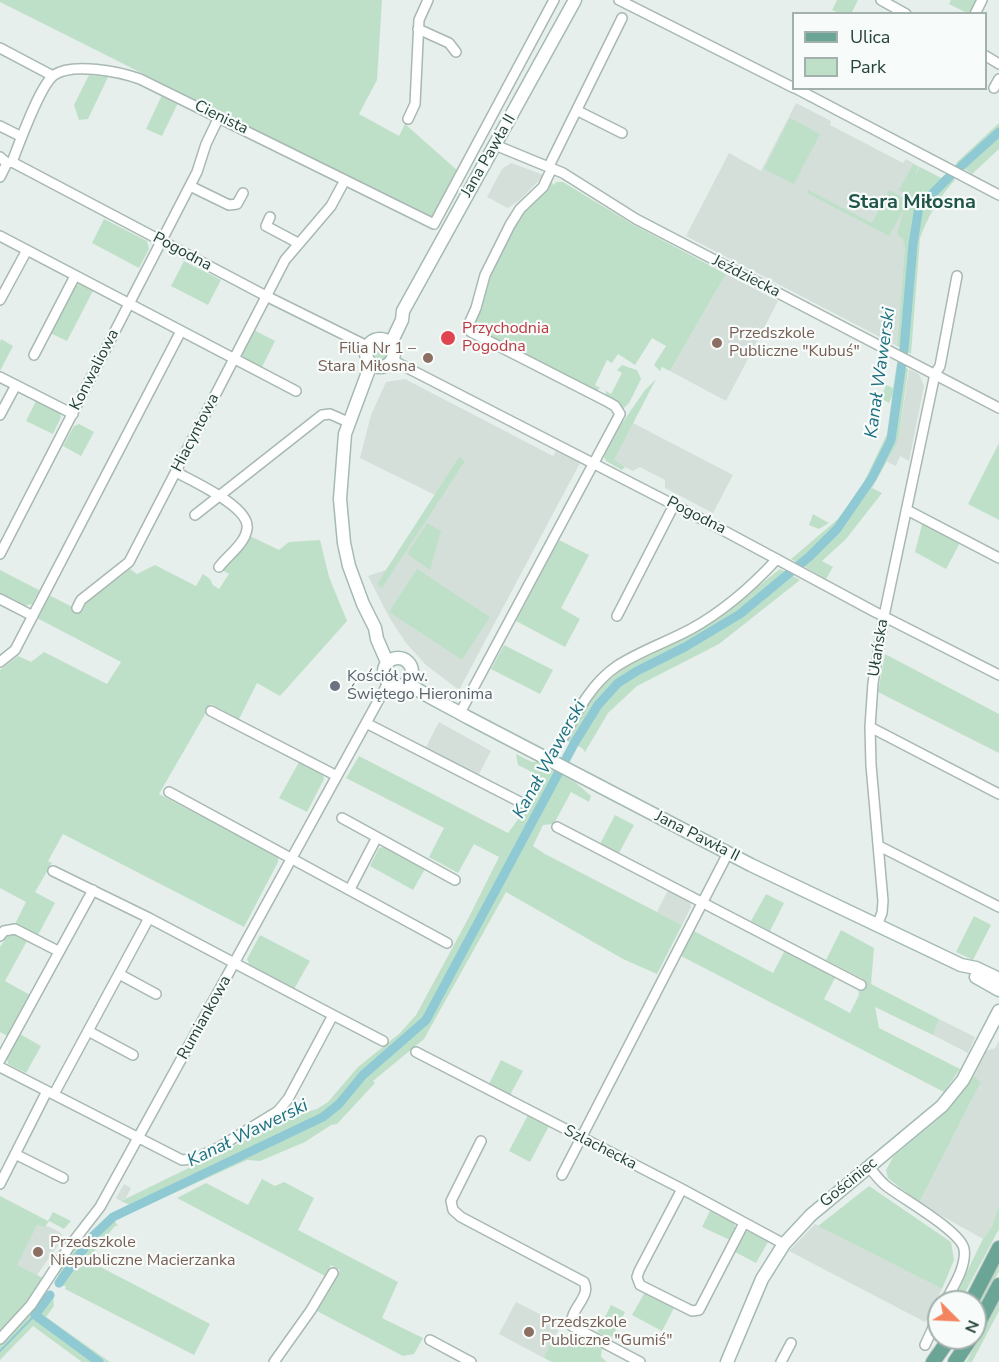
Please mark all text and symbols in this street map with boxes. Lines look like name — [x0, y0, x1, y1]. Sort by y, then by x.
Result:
legend — [792, 12, 987, 90]
text: Ulica — [850, 25, 890, 49]
text: Park — [850, 55, 886, 79]
street label: Cienista — [191, 97, 251, 139]
street label: Jana Pawła II — [458, 111, 520, 201]
district label: Stara Miłosna — [848, 191, 976, 215]
street label: Pogodna — [149, 229, 215, 275]
street label: Jeździecka — [709, 252, 783, 302]
water label: Kanał Wawerski — [861, 306, 901, 440]
place label: Przychodnia Pogodna — [462, 319, 549, 357]
place label: Przedszkole Publiczne "Kubuś" — [729, 324, 860, 362]
street label: Konwaliowa — [66, 326, 124, 414]
marker: Przychodnia Pogodna — [439, 329, 457, 347]
marker: Przedszkole Publiczne "Kubuś" — [710, 336, 724, 350]
place label: Filia Nr 1 – Stara Miłosna — [318, 339, 416, 377]
marker: Filia Nr 1 – Stara Miłosna — [421, 351, 435, 365]
street label: Hiacyntowa — [168, 391, 224, 475]
street label: Pogodna — [663, 493, 729, 539]
street label: Ułańska — [865, 618, 893, 678]
place label: Kościół pw. Świętego Hieronima — [347, 667, 493, 705]
marker: Kościół pw. Świętego Hieronima — [328, 679, 342, 693]
water label: Kanał Wawerski — [509, 697, 591, 823]
street label: Jana Pawła II — [651, 807, 743, 867]
street label: Rumiankowa — [174, 973, 236, 1063]
water label: Kanał Wawerski — [184, 1095, 312, 1173]
street label: Szlachecka — [560, 1121, 640, 1175]
street label: Gościniec — [817, 1154, 881, 1212]
place label: Przedszkole Niepubliczne Macierzanka — [50, 1233, 236, 1271]
marker: Przedszkole Niepubliczne Macierzanka — [31, 1245, 45, 1259]
north arrow — [927, 1290, 987, 1350]
place label: Przedszkole Publiczne "Gumiś" — [541, 1313, 673, 1351]
text: N — [959, 1317, 984, 1336]
marker: Przedszkole Publiczne "Gumiś" — [522, 1325, 536, 1339]

